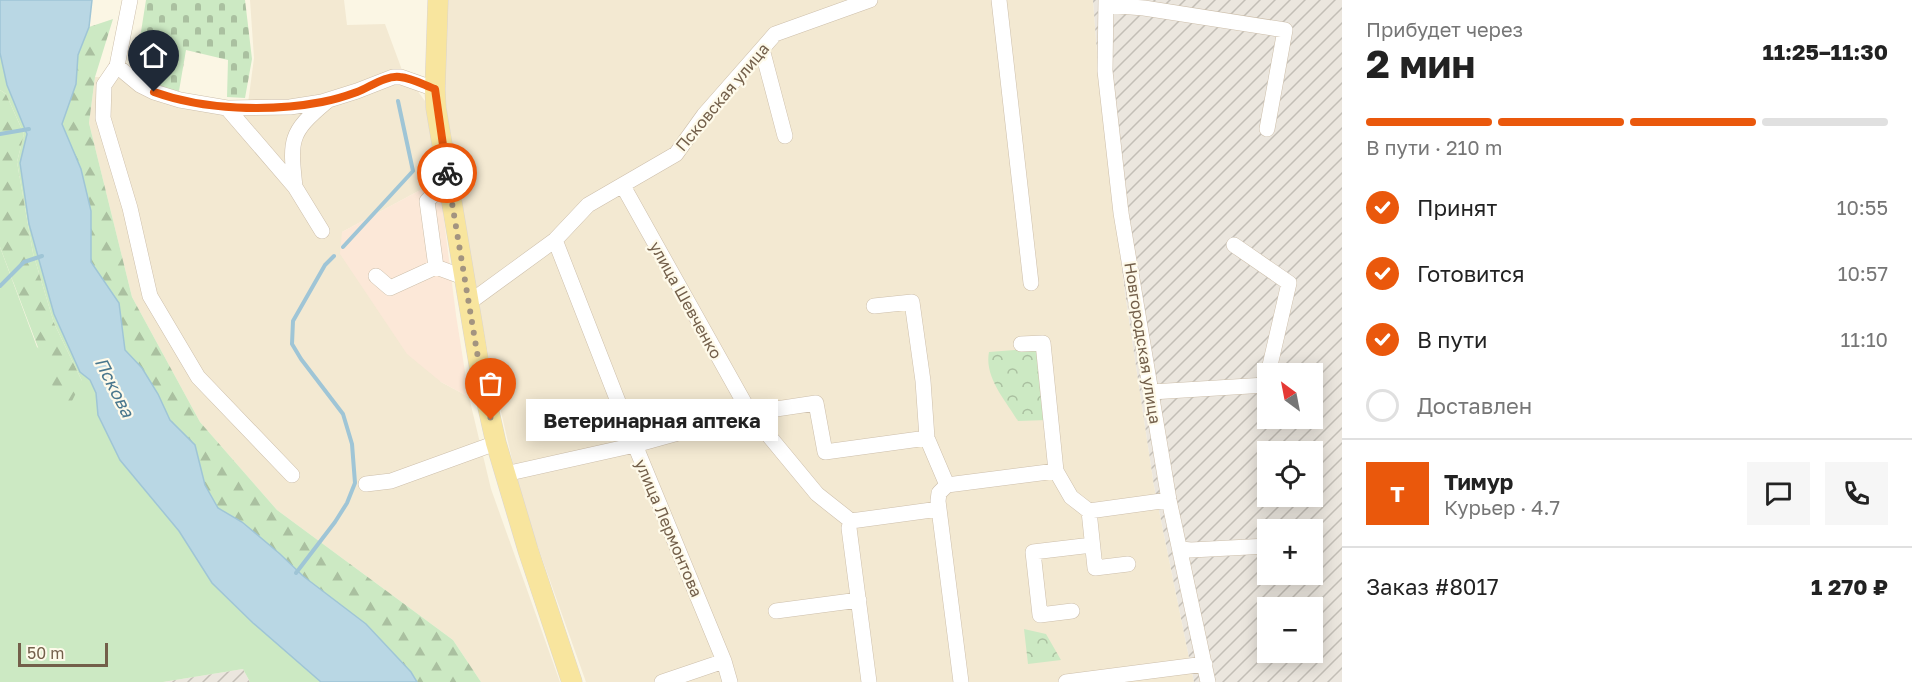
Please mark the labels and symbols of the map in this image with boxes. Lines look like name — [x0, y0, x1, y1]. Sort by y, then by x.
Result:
pin — [128, 30, 179, 92]
street label: Псковская улица — [671, 39, 773, 155]
courier — [417, 143, 477, 203]
street label: улица Шевченко — [645, 238, 727, 362]
street label: Новгородская улица — [1120, 261, 1166, 425]
water label: Пскова — [91, 353, 140, 421]
pin — [465, 358, 516, 420]
north arrow — [1257, 363, 1323, 429]
callout: Ветеринарная аптека — [527, 399, 779, 441]
street label: улица Лермонтова — [631, 456, 707, 600]
scale bar — [18, 640, 108, 668]

